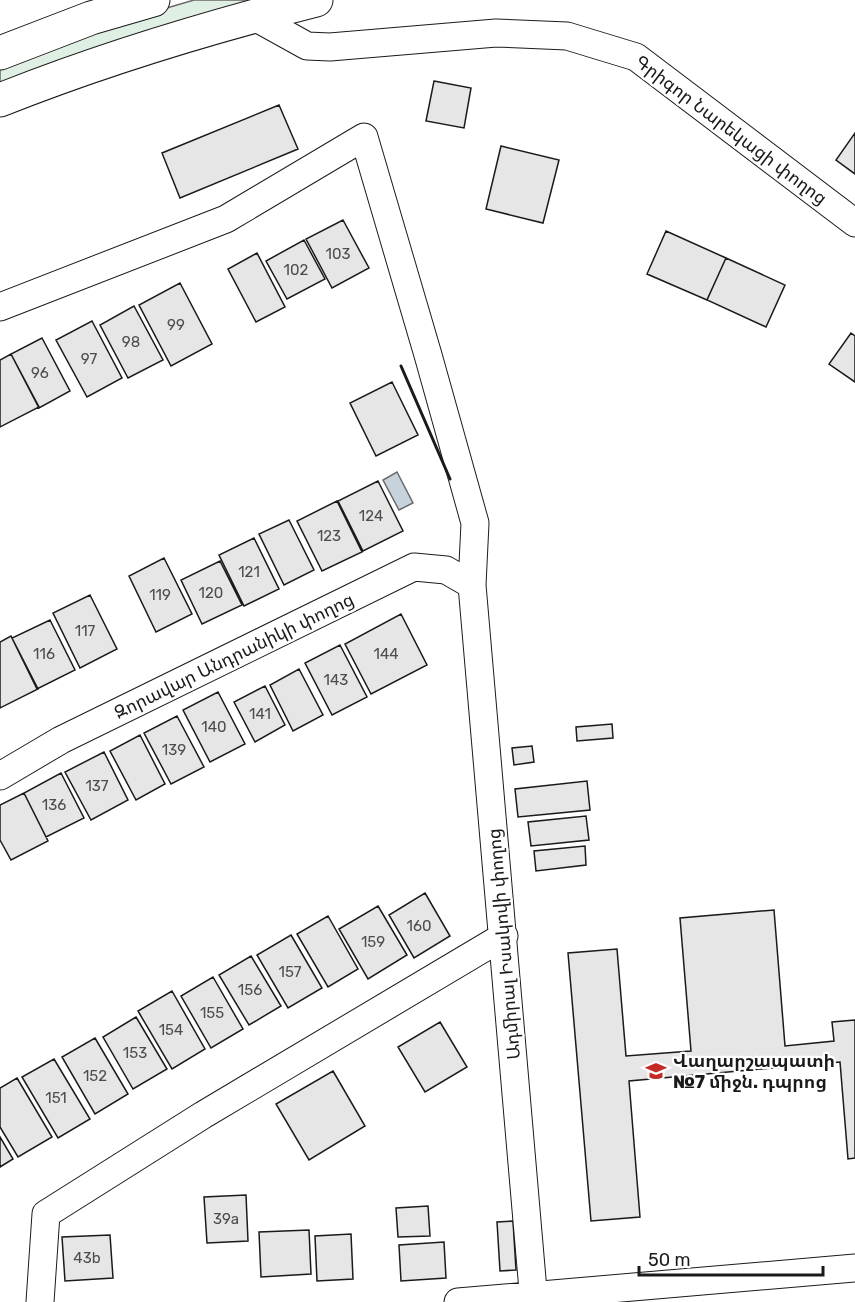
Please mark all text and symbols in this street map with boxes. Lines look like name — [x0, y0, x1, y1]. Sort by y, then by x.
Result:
street label: Գրիգոր Նարեկացի փողոց — [631, 51, 831, 209]
house number: 103 — [326, 245, 350, 263]
house number: 102 — [284, 261, 309, 279]
house number: 99 — [167, 316, 185, 334]
house number: 98 — [122, 333, 140, 351]
house number: 97 — [81, 350, 98, 368]
house number: 96 — [31, 364, 49, 382]
house number: 124 — [359, 507, 383, 525]
house number: 123 — [317, 527, 341, 545]
house number: 121 — [238, 563, 260, 581]
house number: 120 — [199, 584, 223, 602]
house number: 119 — [149, 586, 171, 604]
street label: Զորավար Անդրանիկի փողոց — [111, 588, 357, 724]
house number: 117 — [75, 622, 96, 640]
house number: 116 — [33, 645, 55, 663]
house number: 144 — [373, 645, 399, 663]
house number: 143 — [324, 671, 348, 689]
house number: 141 — [249, 705, 271, 723]
house number: 140 — [201, 718, 227, 736]
house number: 139 — [162, 741, 186, 759]
house number: 137 — [85, 777, 109, 795]
house number: 136 — [42, 796, 66, 814]
street label: Ադմիրալ Իսակովի փողոց — [483, 827, 525, 1061]
house number: 160 — [407, 917, 432, 935]
house number: 159 — [361, 933, 385, 951]
house number: 157 — [278, 963, 302, 981]
house number: 156 — [238, 981, 262, 999]
house number: 155 — [200, 1004, 224, 1022]
house number: 154 — [159, 1021, 183, 1039]
house number: 153 — [123, 1044, 147, 1062]
place label: Վաղարշապատի №7 միջն. դպրոց — [673, 1050, 835, 1093]
school or university icon: Վաղարշապատի №7 միջն. դպրոց — [644, 1059, 668, 1083]
house number: 152 — [83, 1067, 107, 1085]
house number: 151 — [45, 1089, 67, 1107]
house number: 39a — [213, 1210, 239, 1228]
scale bar — [639, 1239, 824, 1277]
house number: 43b — [73, 1249, 101, 1267]
text: 50 m — [648, 1249, 691, 1271]

